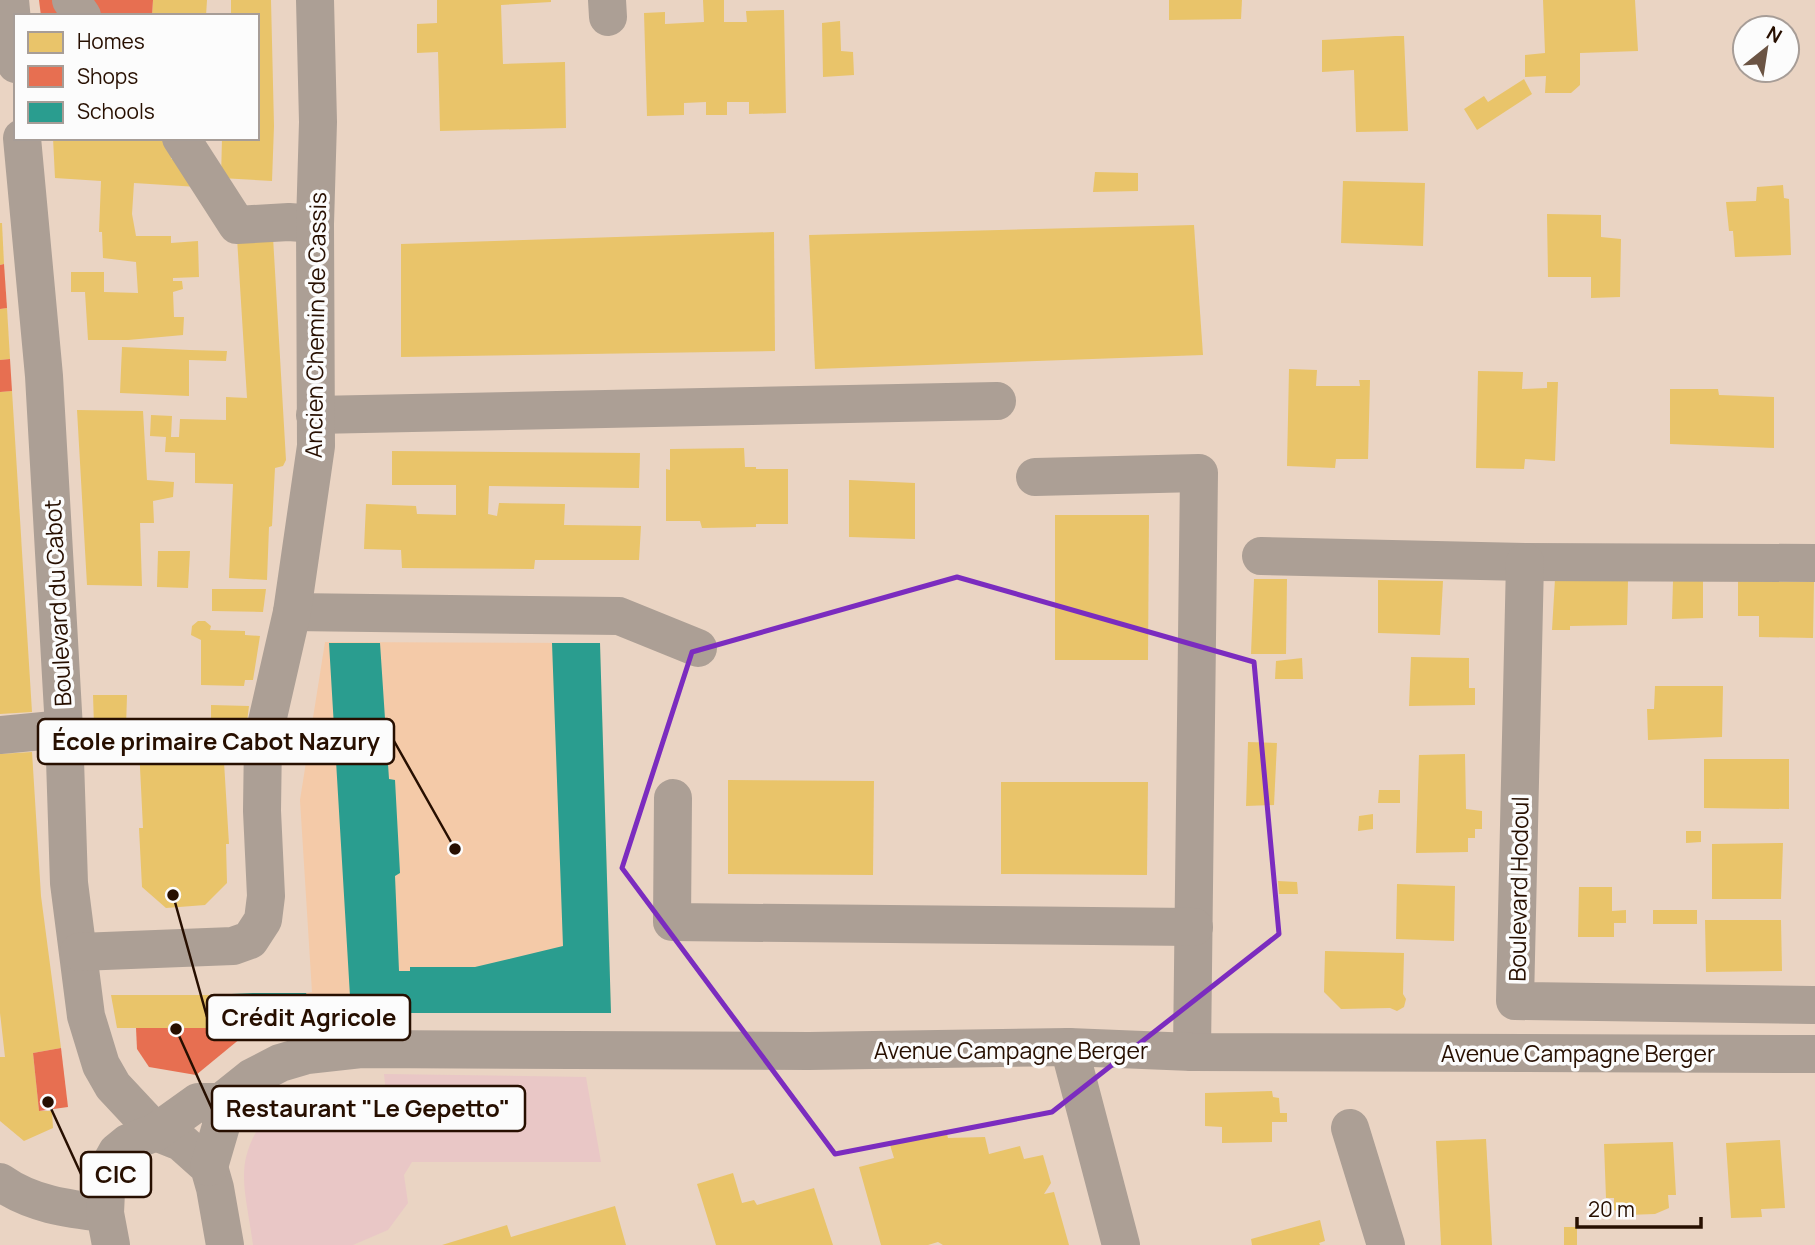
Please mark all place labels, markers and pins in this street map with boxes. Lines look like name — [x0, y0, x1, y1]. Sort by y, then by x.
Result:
callout: École primaire Cabot Nazury — [38, 719, 394, 764]
callout: Crédit Agricole — [207, 995, 410, 1040]
callout: Restaurant "Le Gepetto" — [212, 1086, 525, 1131]
callout: CIC — [81, 1152, 151, 1197]

